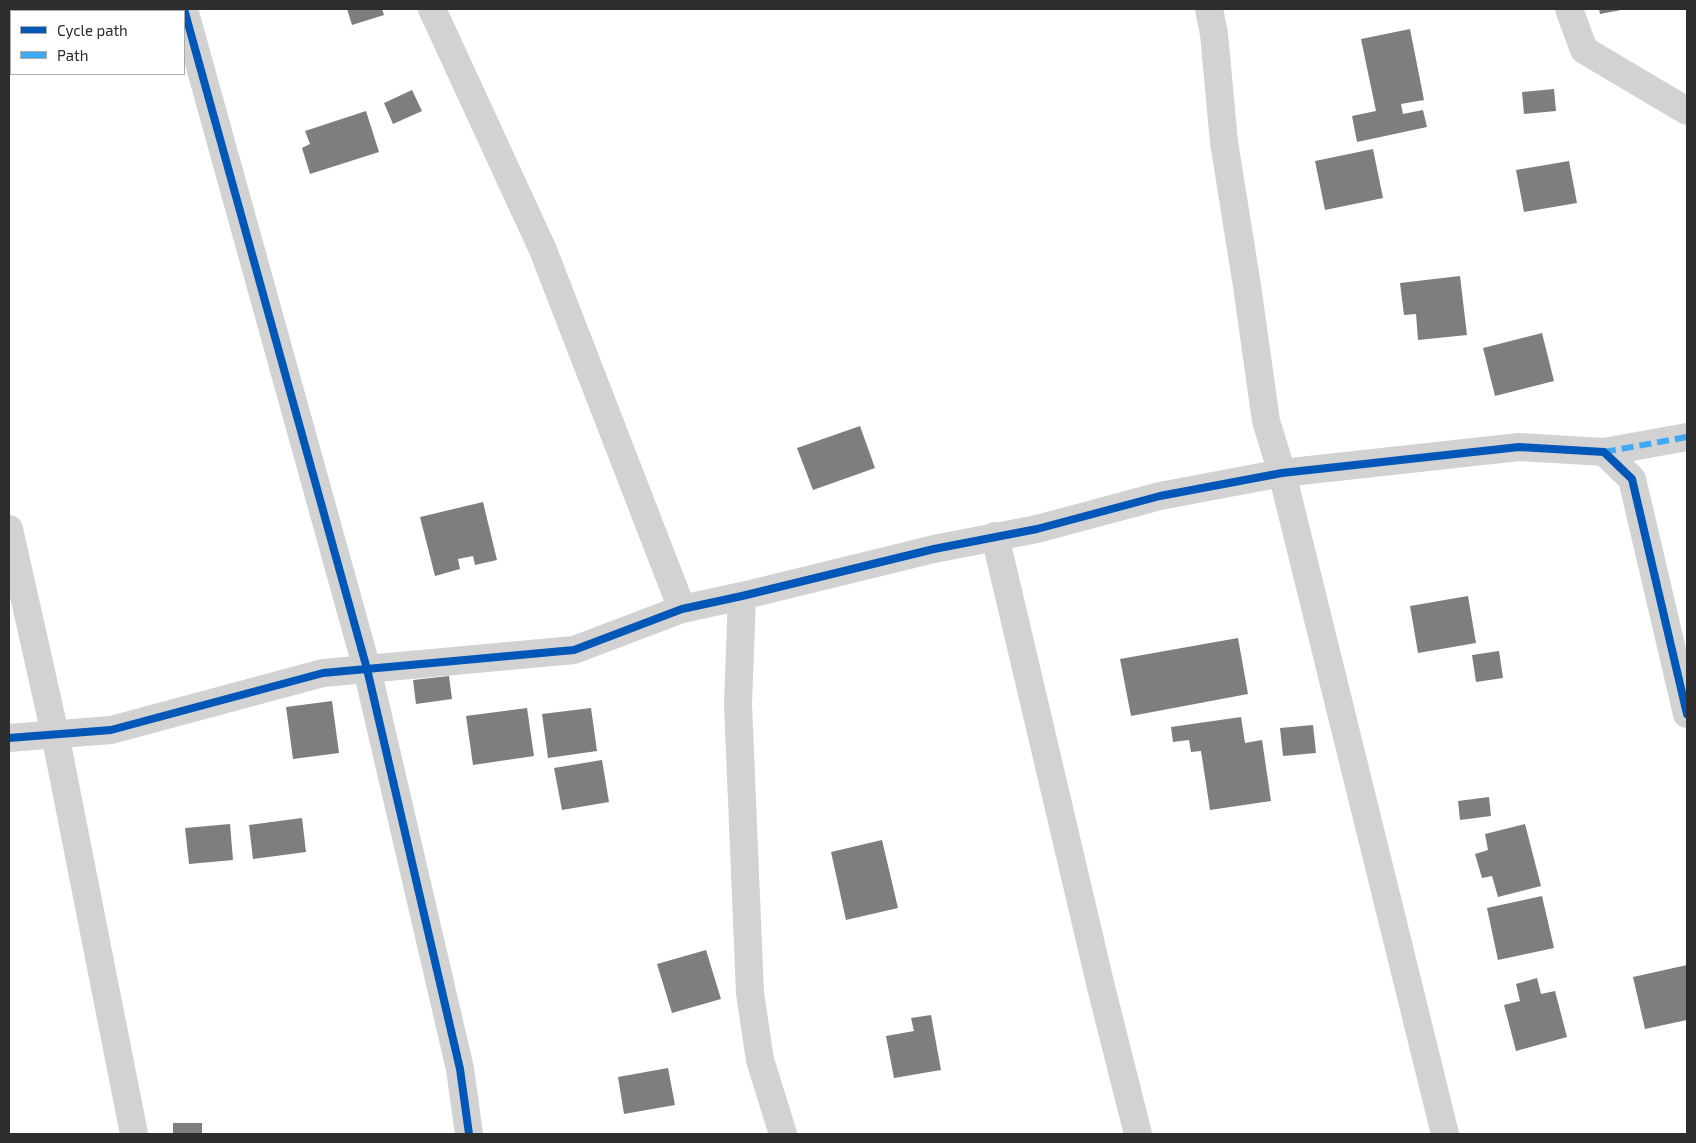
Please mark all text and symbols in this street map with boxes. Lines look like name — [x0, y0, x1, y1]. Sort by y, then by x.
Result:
legend — [10, 10, 185, 75]
text: Cycle path — [57, 21, 128, 39]
text: Path — [57, 46, 88, 64]

